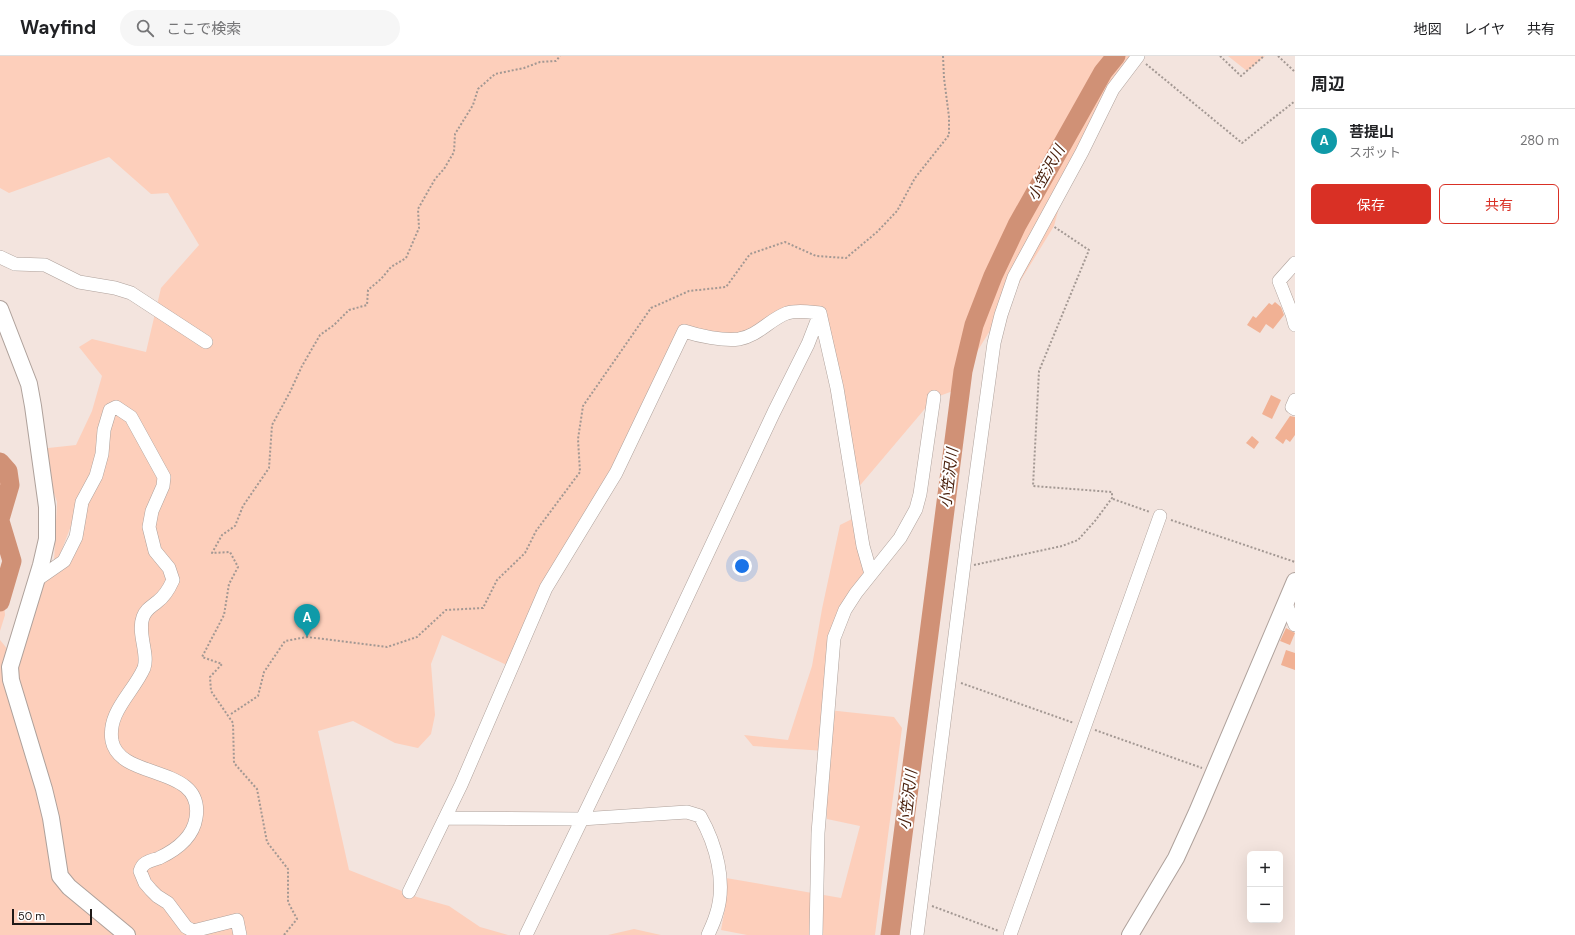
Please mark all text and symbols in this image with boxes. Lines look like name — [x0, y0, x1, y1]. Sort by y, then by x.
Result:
search box — [120, 10, 400, 46]
text: Wayfind — [20, 15, 96, 40]
icon: search — [134, 17, 156, 39]
text: ここで検索 — [166, 19, 241, 39]
text: 地図 — [1413, 20, 1441, 38]
text: レイヤ — [1463, 20, 1505, 38]
text: 共有 — [1527, 20, 1555, 38]
text: 周辺 — [1311, 73, 1345, 95]
text: 菩提山 — [1349, 122, 1394, 142]
text: A — [1319, 132, 1329, 149]
text: 280 m — [1520, 132, 1559, 149]
water label: 小笠沢川 — [1023, 140, 1070, 204]
text: スポット — [1349, 144, 1401, 161]
button: 保存 — [1311, 184, 1431, 224]
button: 共有 — [1439, 184, 1559, 224]
water label: 小笠沢川 — [935, 445, 963, 509]
your location — [732, 556, 752, 576]
pin: A — [294, 604, 320, 637]
water label: 小笠沢川 — [894, 767, 922, 831]
map controls — [1247, 851, 1283, 923]
button: + — [1247, 851, 1283, 887]
button: − — [1247, 887, 1283, 923]
scale bar — [12, 907, 92, 926]
text: 50 m — [18, 909, 45, 923]

